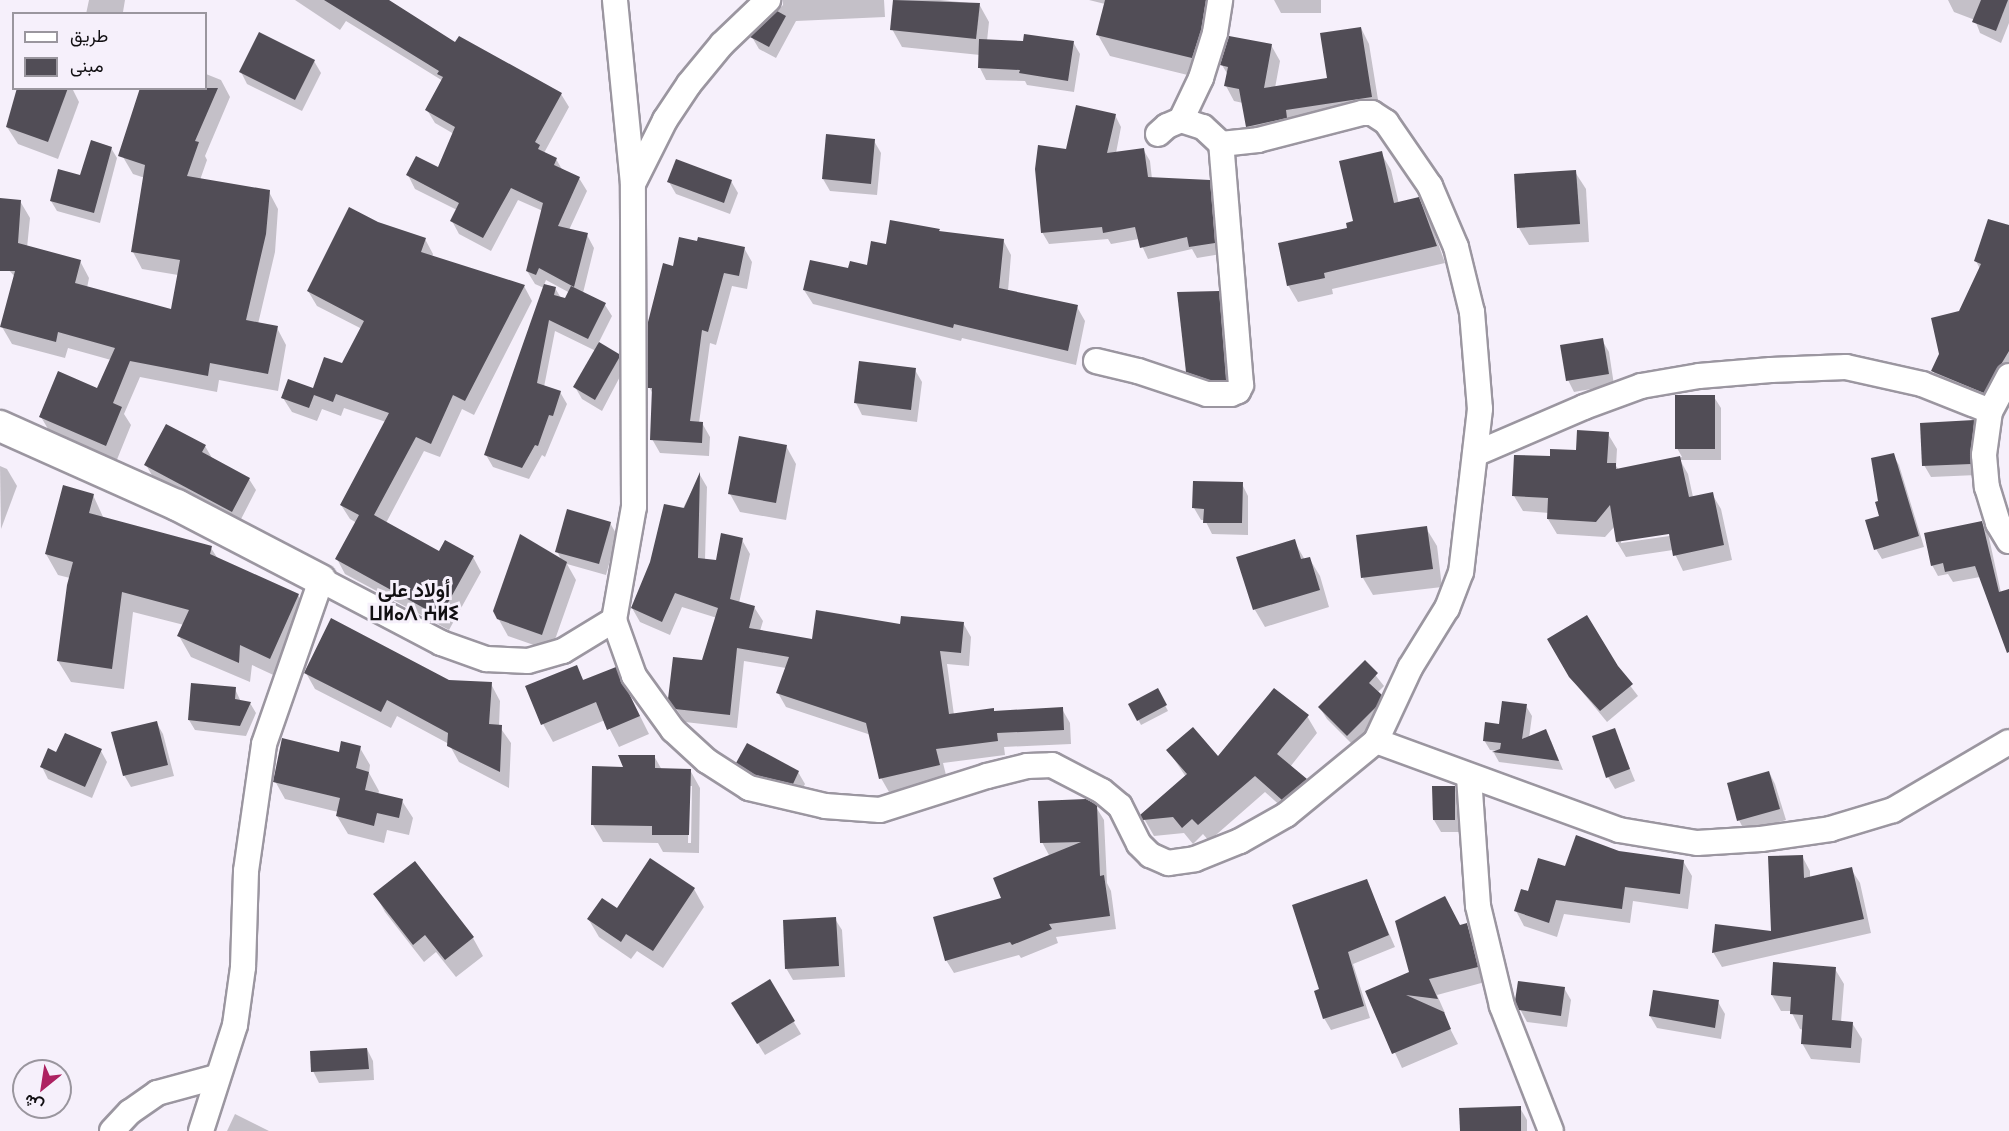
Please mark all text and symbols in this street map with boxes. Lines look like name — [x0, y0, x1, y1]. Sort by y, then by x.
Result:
legend — [12, 12, 207, 90]
text: طريق — [70, 23, 108, 49]
text: مبنى — [70, 53, 104, 79]
district label: أولاد علي ⵡⵍⴰⴷ ⵄⵍⵉ — [369, 579, 459, 626]
north arrow — [12, 1059, 72, 1119]
text: ش — [20, 1089, 48, 1118]

